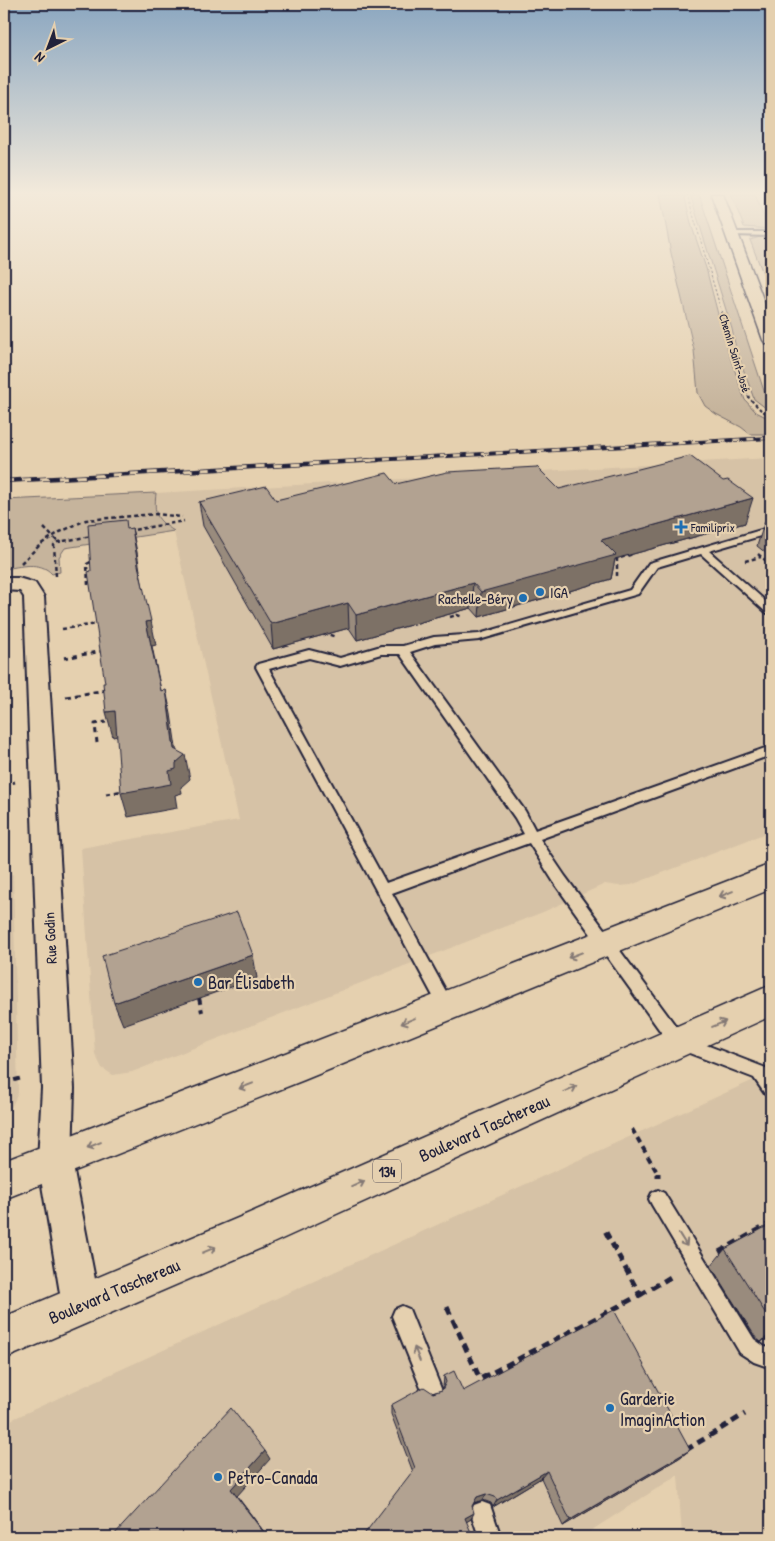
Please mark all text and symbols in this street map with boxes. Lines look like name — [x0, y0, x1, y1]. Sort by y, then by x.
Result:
north arrow — [22, 22, 72, 72]
text: N — [29, 48, 48, 68]
street label: Chemin Saint-José — [715, 312, 755, 395]
place label: Familiprix — [690, 519, 735, 536]
marker: Familiprix — [675, 521, 687, 533]
place label: IGA — [550, 582, 569, 603]
marker: IGA — [534, 586, 546, 598]
place label: Rachelle-Béry — [438, 588, 513, 609]
marker: Rachelle-Béry — [517, 592, 529, 604]
one-way arrow — [719, 890, 734, 899]
street label: Rue Godin — [38, 912, 62, 964]
one-way arrow — [568, 950, 583, 960]
place label: Bar Élisabeth — [208, 970, 295, 995]
marker: Bar Élisabeth — [192, 976, 204, 988]
one-way arrow — [401, 1017, 416, 1026]
one-way arrow — [711, 1018, 726, 1028]
one-way arrow — [239, 1082, 254, 1091]
one-way arrow — [562, 1084, 577, 1094]
street label: Boulevard Taschereau — [415, 1088, 553, 1168]
one-way arrow — [87, 1141, 103, 1150]
road number: 134 — [373, 1160, 401, 1182]
one-way arrow — [350, 1179, 365, 1189]
one-way arrow — [679, 1233, 689, 1247]
one-way arrow — [201, 1245, 216, 1255]
street label: Boulevard Taschereau — [45, 1252, 183, 1330]
one-way arrow — [412, 1347, 421, 1362]
place label: Garderie ImaginAction — [620, 1386, 705, 1432]
marker: Garderie ImaginAction — [604, 1402, 616, 1414]
place label: Petro-Canada — [228, 1465, 318, 1490]
marker: Petro-Canada — [212, 1471, 224, 1483]

